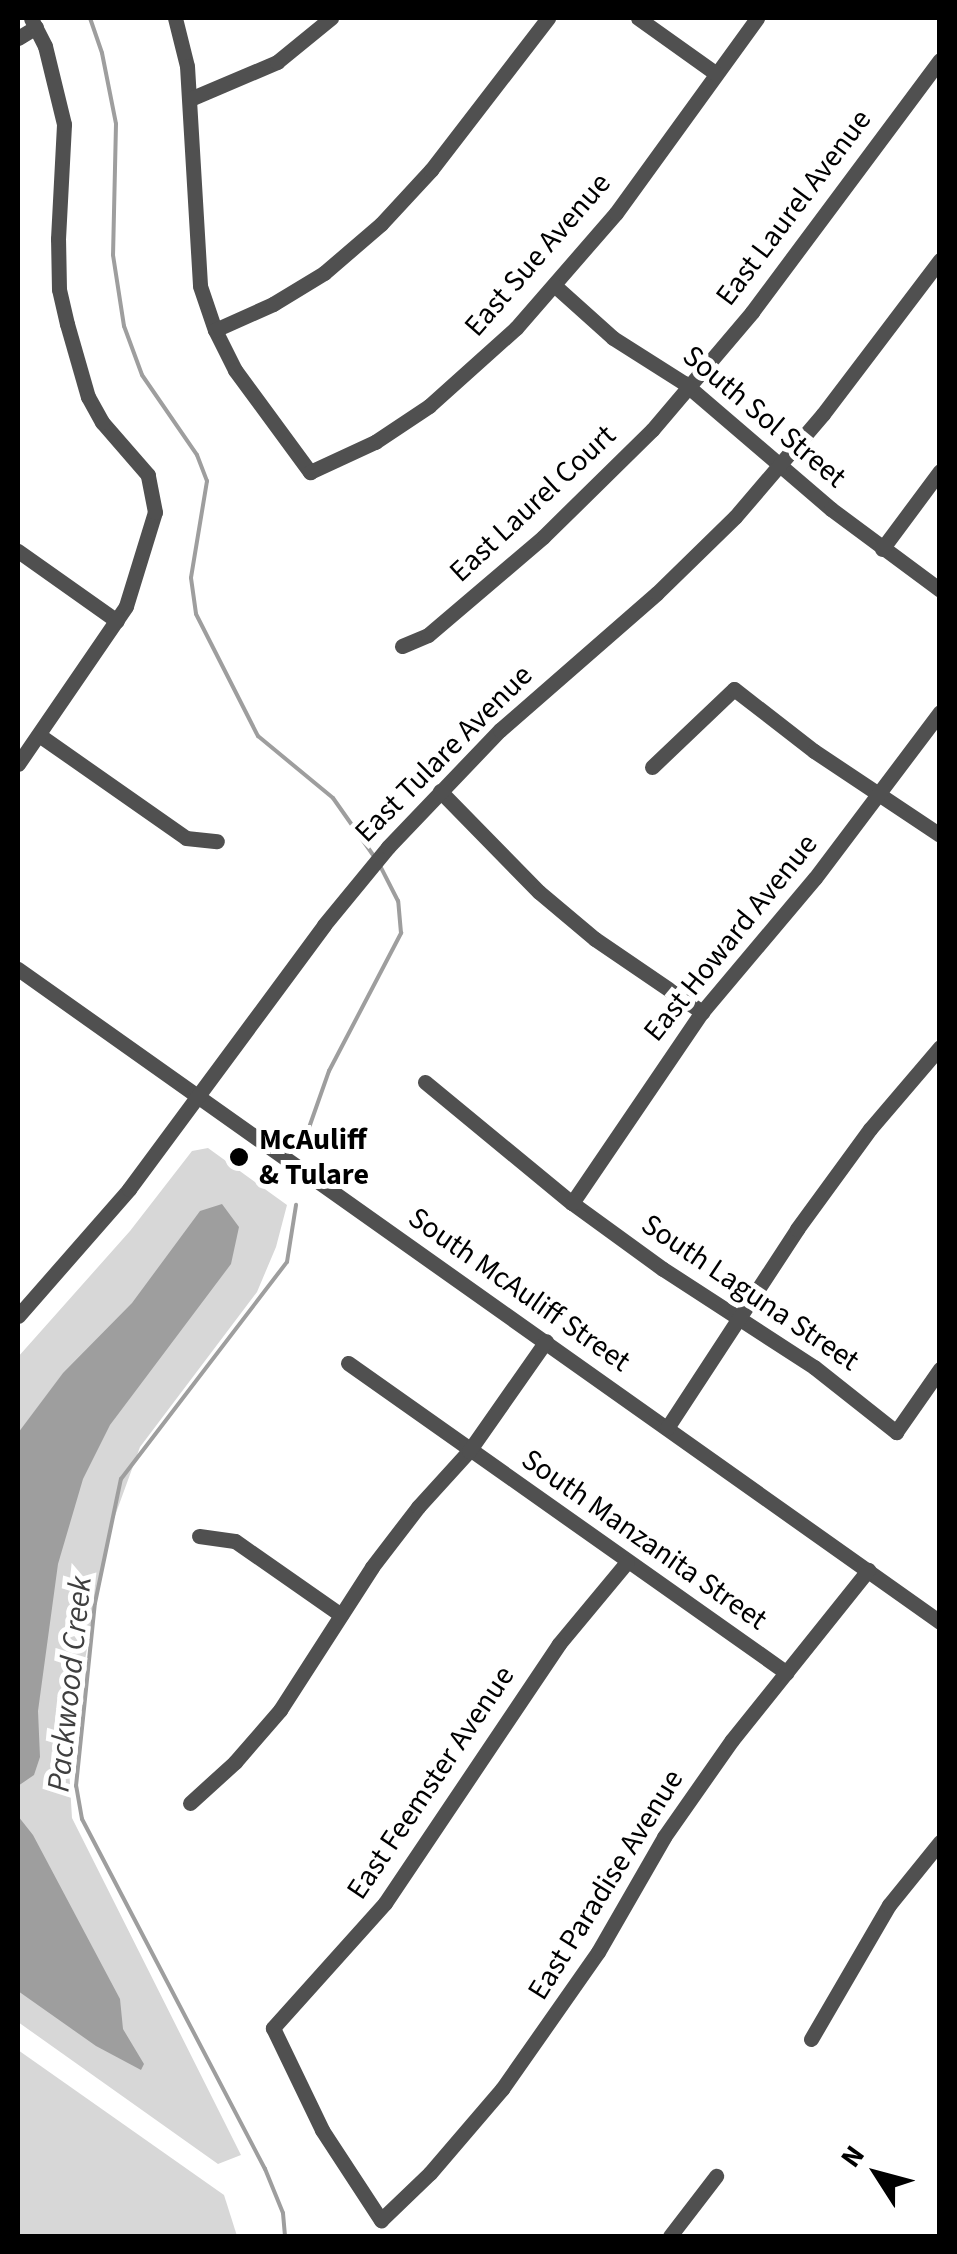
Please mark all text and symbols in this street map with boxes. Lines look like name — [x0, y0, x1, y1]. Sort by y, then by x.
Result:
street label: East Laurel Avenue — [709, 103, 879, 313]
street label: East Sue Avenue — [457, 166, 619, 344]
street label: South Sol Street — [675, 338, 853, 496]
street label: East Laurel Court — [442, 418, 624, 590]
street label: East Tulare Avenue — [348, 658, 540, 850]
street label: East Howard Avenue — [636, 827, 826, 1049]
place label: McAuliff & Tulare — [259, 1122, 369, 1192]
marker: McAuliff & Tulare — [228, 1146, 250, 1168]
street label: South McAuliff Street — [401, 1200, 637, 1380]
street label: South Laguna Street — [634, 1207, 866, 1379]
street label: South Manzanita Street — [514, 1442, 774, 1638]
water label: Packwood Creek — [40, 1574, 100, 1794]
street label: East Feemster Avenue — [340, 1660, 522, 1906]
street label: East Paradise Avenue — [521, 1763, 691, 2007]
north arrow — [827, 2124, 927, 2224]
text: N — [831, 2137, 874, 2176]

